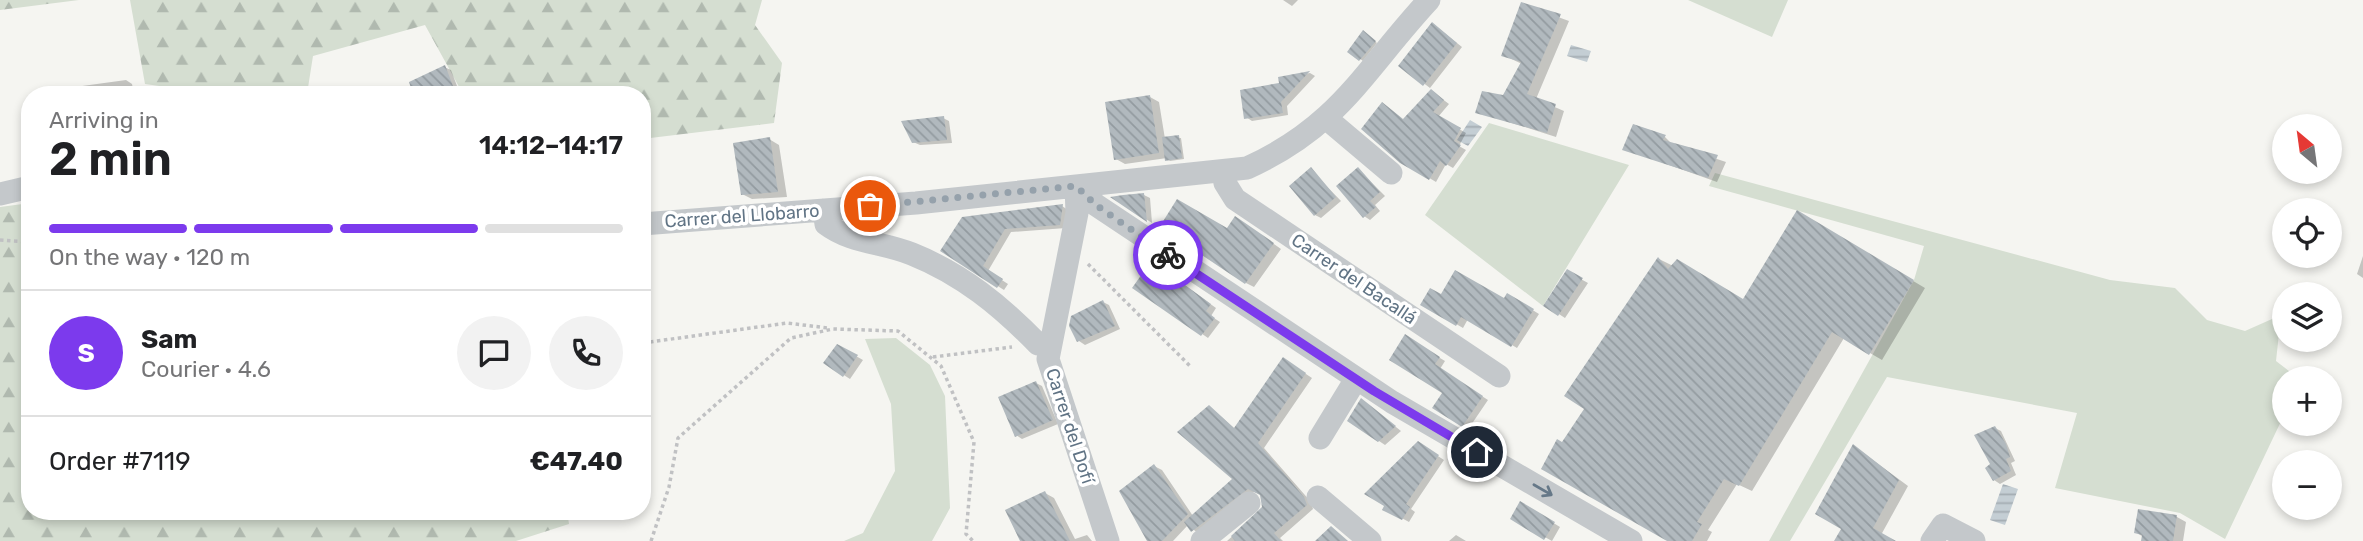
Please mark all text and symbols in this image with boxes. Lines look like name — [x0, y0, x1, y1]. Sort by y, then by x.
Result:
text: Arriving in — [49, 106, 159, 134]
north arrow — [2272, 114, 2342, 184]
map controls — [2272, 114, 2342, 520]
text: 14:12–14:17 — [479, 130, 623, 161]
text: 2 min — [49, 132, 172, 187]
pin — [840, 176, 900, 236]
icon: bag — [851, 187, 889, 225]
button: locate — [2272, 198, 2342, 268]
street label: Carrer del Llobarro — [664, 200, 820, 232]
courier — [1133, 220, 1203, 290]
street label: Carrer del Bacallá — [1287, 229, 1421, 329]
icon: bike — [1149, 236, 1187, 274]
text: On the way · 120 m — [49, 243, 250, 271]
button: layers — [2272, 282, 2342, 352]
button: chat — [457, 316, 531, 390]
button: phone — [549, 316, 623, 390]
text: Sam — [141, 324, 197, 355]
text: S — [77, 338, 95, 369]
text: Courier · 4.6 — [141, 355, 271, 383]
street label: Carrer del Dofí — [1041, 366, 1099, 488]
button: + — [2272, 366, 2342, 436]
pin — [1447, 422, 1507, 482]
icon: home — [1458, 433, 1496, 471]
text: Order #7119 — [49, 446, 191, 477]
text: €47.40 — [529, 446, 623, 477]
button: − — [2272, 450, 2342, 520]
one-way arrow — [1533, 483, 1553, 497]

